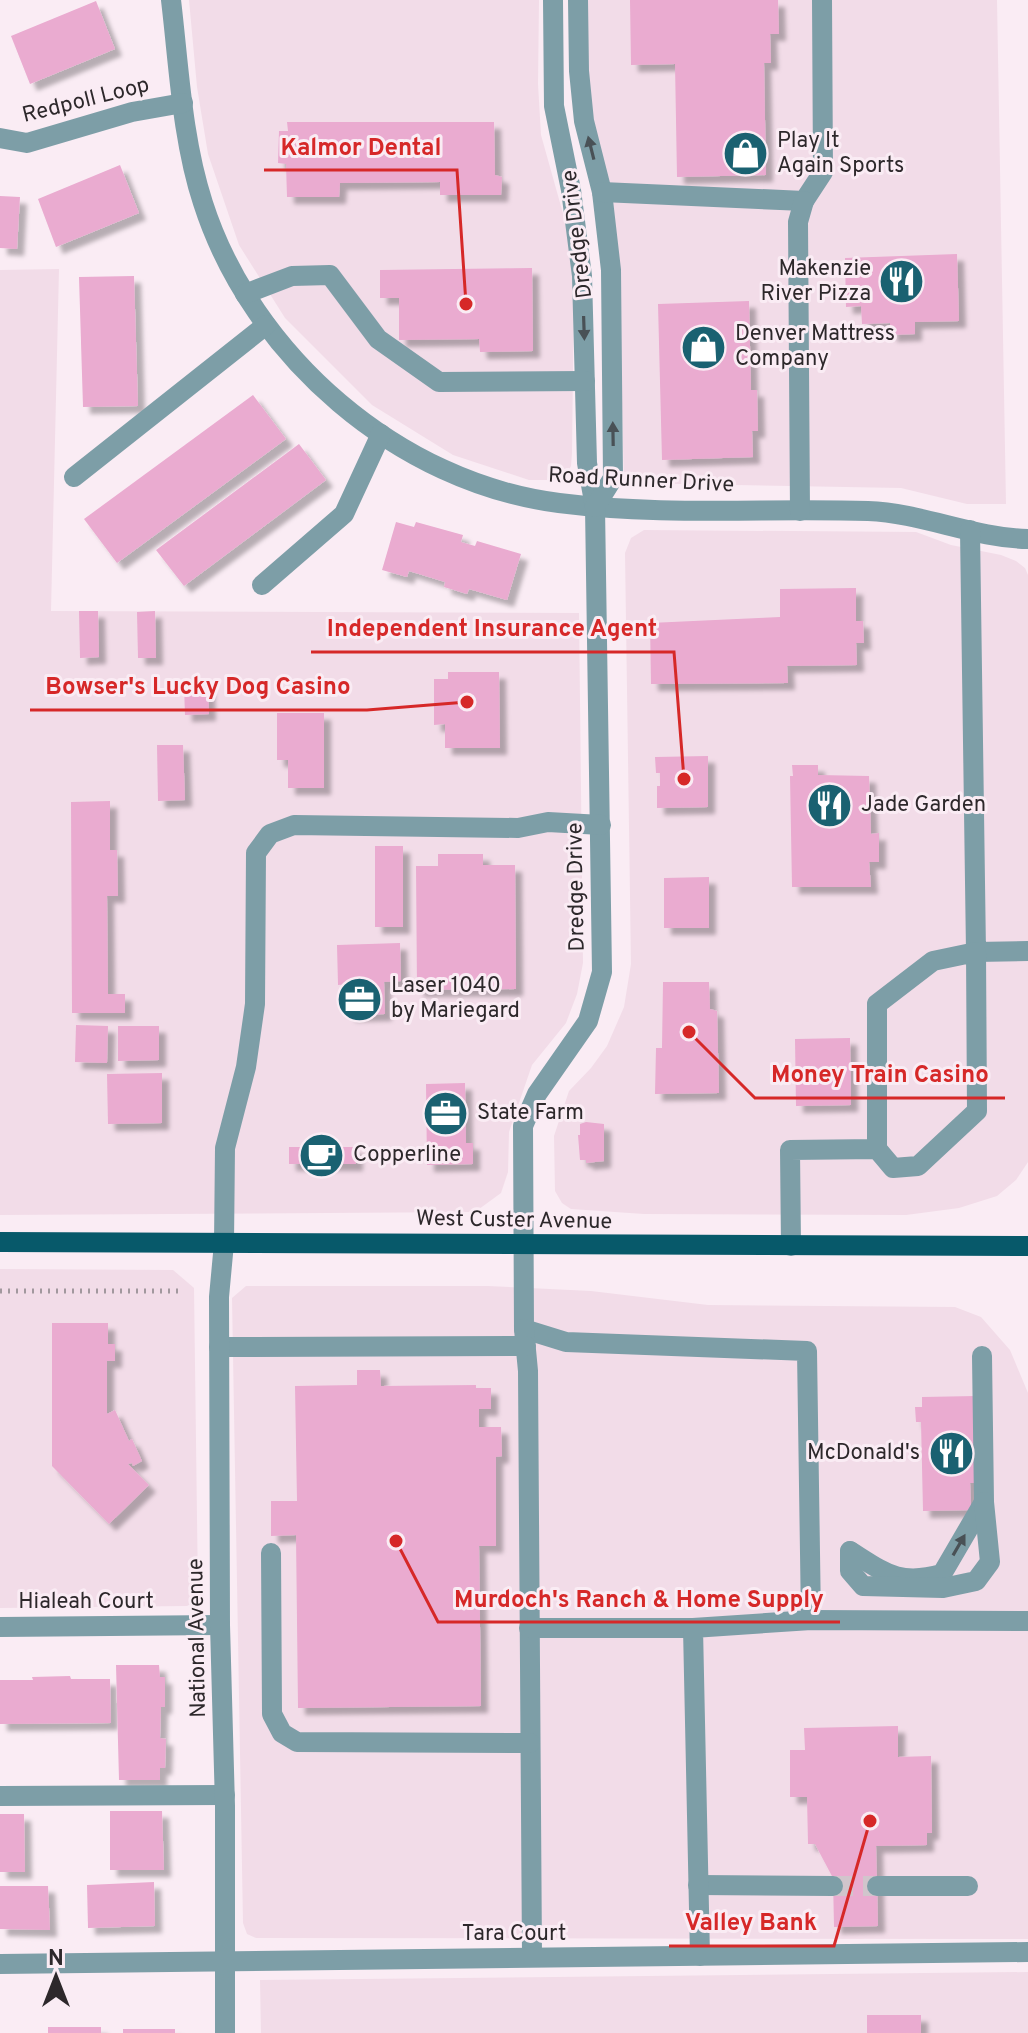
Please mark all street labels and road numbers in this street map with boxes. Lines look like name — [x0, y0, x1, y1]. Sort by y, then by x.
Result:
street label: Redpoll Loop — [20, 72, 152, 130]
street label: Dredge Drive — [557, 168, 599, 300]
street label: Road Runner Drive — [547, 463, 735, 499]
street label: Dredge Drive — [562, 822, 592, 952]
street label: West Custer Avenue — [416, 1206, 612, 1236]
street label: National Avenue — [183, 1558, 213, 1718]
street label: Hialeah Court — [18, 1589, 154, 1616]
street label: Tara Court — [462, 1921, 566, 1948]

